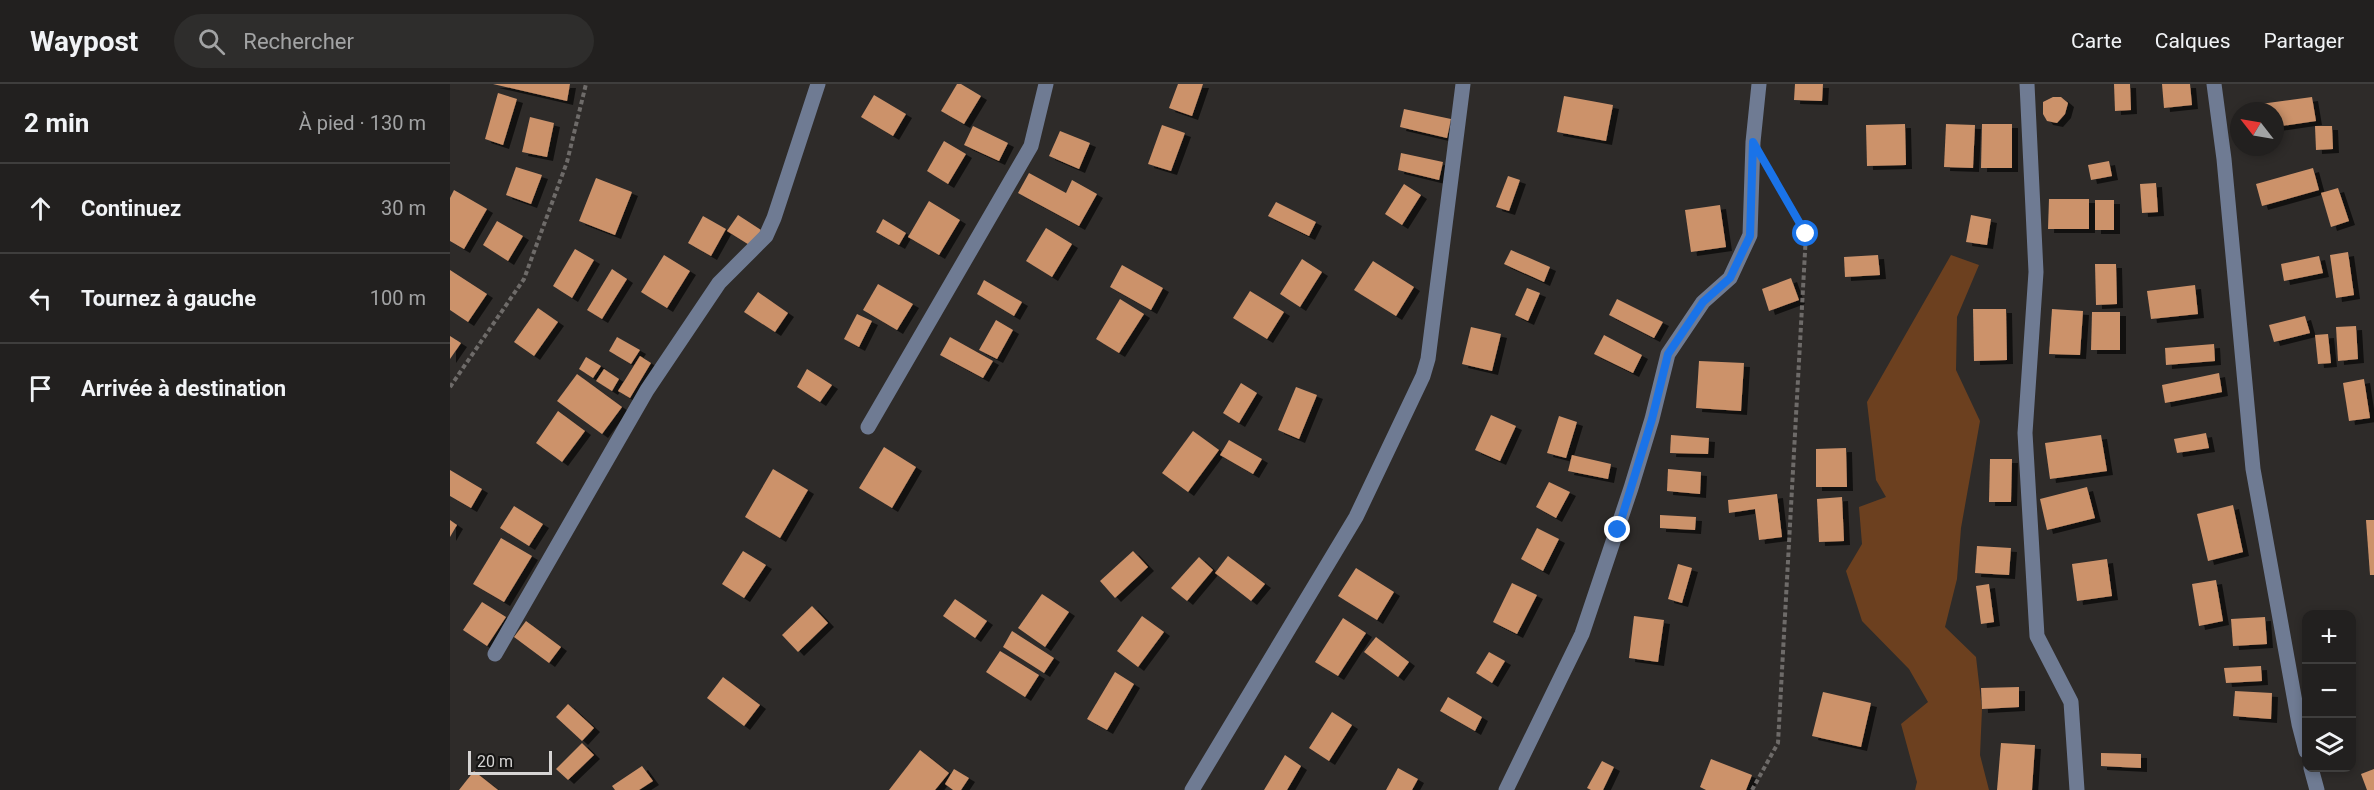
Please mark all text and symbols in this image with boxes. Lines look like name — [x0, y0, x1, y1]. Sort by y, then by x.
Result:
search box — [174, 14, 594, 68]
text: Waypost — [30, 25, 138, 58]
icon: search — [195, 25, 228, 58]
text: Rechercher — [243, 29, 354, 54]
text: Carte — [2071, 29, 2122, 53]
text: Calques — [2155, 29, 2230, 53]
text: Partager — [2263, 29, 2344, 53]
north arrow — [2230, 102, 2284, 156]
text: 2 min — [24, 108, 89, 138]
text: À pied · 130 m — [299, 111, 426, 135]
icon: ahead — [24, 192, 57, 225]
text: Continuez — [81, 196, 181, 221]
text: 30 m — [381, 196, 426, 220]
route start — [1792, 220, 1818, 246]
icon: left — [24, 282, 57, 315]
text: Tournez à gauche — [81, 286, 256, 311]
text: 100 m — [370, 286, 426, 310]
icon: arrive — [24, 372, 57, 405]
text: Arrivée à destination — [81, 376, 286, 401]
route end — [1604, 516, 1630, 542]
map controls — [2302, 610, 2356, 772]
button: + — [2302, 610, 2356, 664]
button: − — [2302, 664, 2356, 718]
button: layers — [2302, 718, 2356, 772]
scale bar — [468, 748, 552, 776]
text: 20 m — [477, 752, 513, 771]

